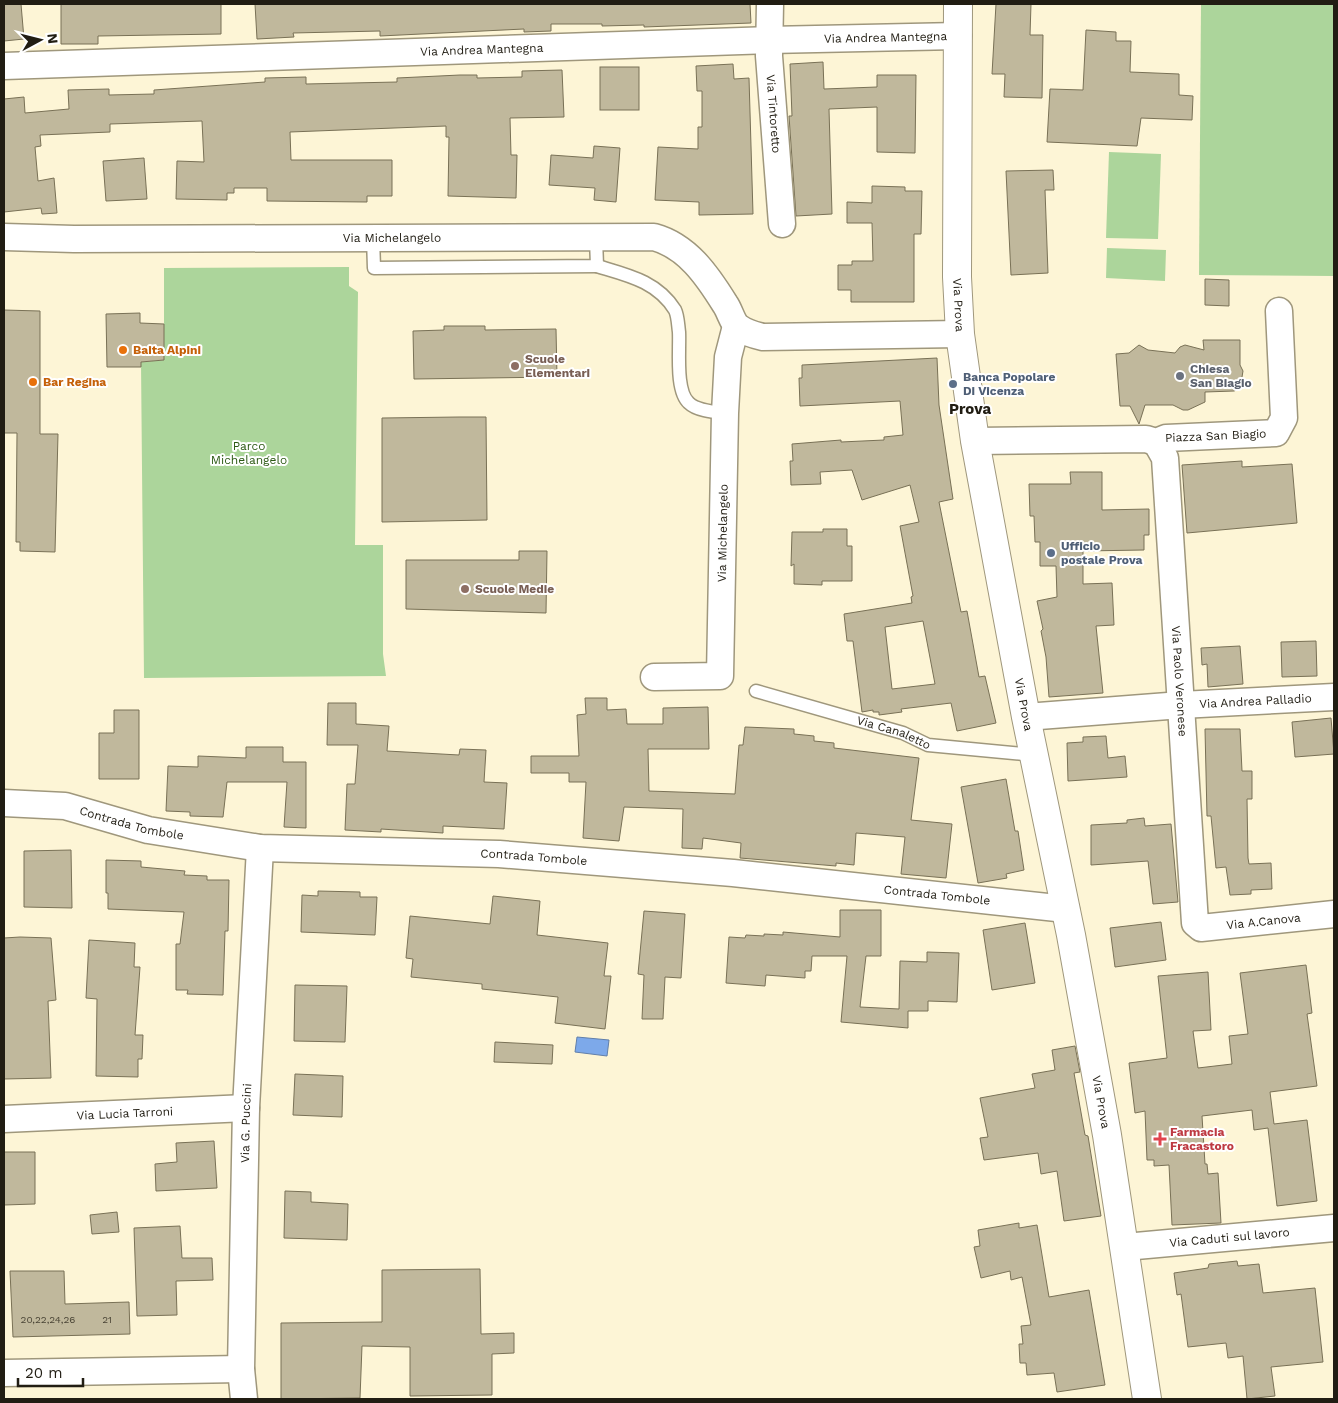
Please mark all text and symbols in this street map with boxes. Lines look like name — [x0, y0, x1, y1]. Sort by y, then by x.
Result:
north arrow — [15, 15, 65, 65]
street label: Via Andrea Mantegna — [824, 29, 947, 46]
text: N — [44, 32, 61, 45]
street label: Via Andrea Mantegna — [420, 41, 544, 59]
street label: Via Tintoretto — [763, 74, 784, 154]
street label: Via Michelangelo — [343, 231, 441, 245]
street label: Via Prova — [950, 278, 967, 332]
place label: Baita Alpini — [133, 343, 201, 357]
marker: Baita Alpini — [117, 344, 129, 356]
place label: Scuole Elementari — [525, 352, 590, 380]
marker: Scuole Elementari — [509, 360, 521, 372]
place label: Chiesa San Biagio — [1190, 362, 1252, 390]
place label: Banca Popolare Di Vicenza — [963, 370, 1055, 398]
marker: Chiesa San Biagio — [1174, 370, 1186, 382]
place label: Bar Regina — [43, 375, 106, 389]
marker: Bar Regina — [27, 376, 39, 388]
marker: Banca Popolare Di Vicenza — [947, 378, 959, 390]
district label: Prova — [949, 400, 991, 418]
street label: Piazza San Biagio — [1165, 426, 1267, 445]
park label: Parco Michelangelo — [211, 439, 287, 467]
street label: Via Michelangelo — [715, 484, 731, 582]
place label: Ufficio postale Prova — [1061, 539, 1142, 567]
marker: Ufficio postale Prova — [1045, 547, 1057, 559]
place label: Scuole Medie — [475, 582, 554, 596]
marker: Scuole Medie — [459, 583, 471, 595]
street label: Via Paolo Veronese — [1169, 625, 1190, 737]
street label: Via Prova — [1012, 677, 1036, 732]
street label: Via Andrea Palladio — [1199, 691, 1312, 711]
street label: Via Canaletto — [855, 713, 933, 752]
street label: Contrada Tombole — [78, 804, 185, 843]
street label: Contrada Tombole — [480, 847, 588, 868]
street label: Contrada Tombole — [883, 882, 991, 908]
street label: Via A.Canova — [1226, 911, 1302, 932]
street label: Via Prova — [1089, 1074, 1113, 1130]
street label: Via G. Puccini — [238, 1083, 254, 1163]
street label: Via Lucia Tarroni — [76, 1104, 173, 1123]
place label: Farmacia Fracastoro — [1170, 1125, 1234, 1153]
marker: Farmacia Fracastoro — [1154, 1133, 1166, 1145]
street label: Via Caduti sul lavoro — [1169, 1225, 1290, 1250]
house number: 20,22,24,26 — [21, 1314, 75, 1325]
house number: 21 — [102, 1314, 112, 1325]
scale bar — [18, 1356, 82, 1388]
text: 20 m — [25, 1364, 63, 1382]

